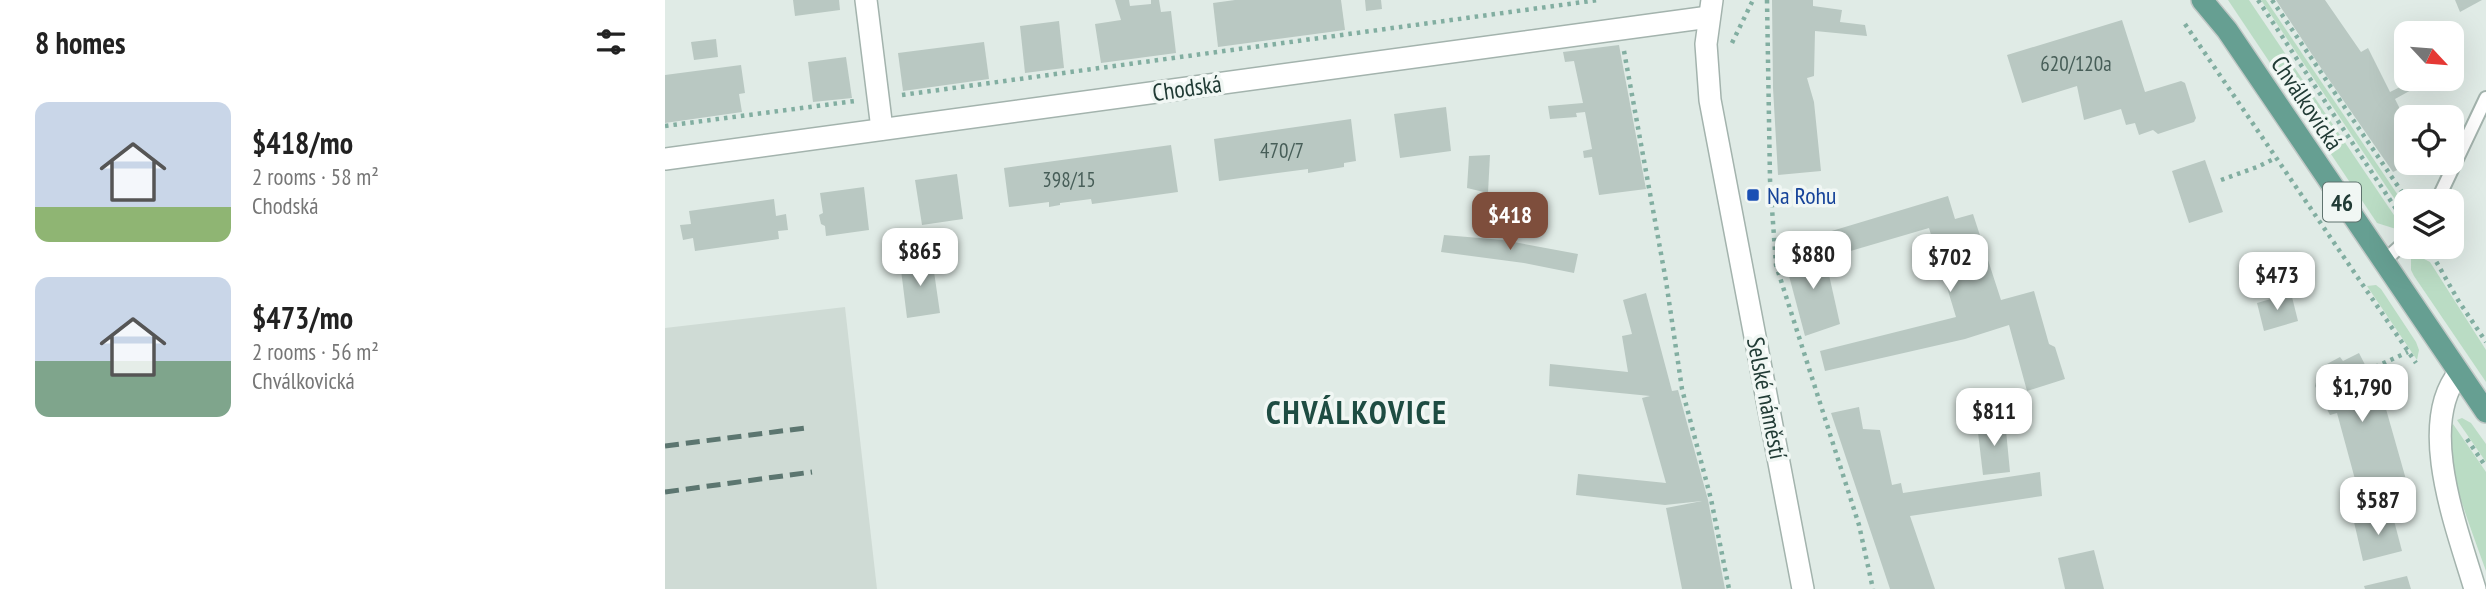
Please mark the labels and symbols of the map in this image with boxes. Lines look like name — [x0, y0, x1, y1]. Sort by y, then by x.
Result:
north arrow — [2394, 21, 2464, 91]
house number: 620/120a — [2040, 50, 2112, 77]
street label: Chválkovická — [2264, 50, 2350, 156]
street label: Chodská — [1151, 68, 1223, 108]
house number: 470/7 — [1260, 137, 1304, 164]
house number: 398/15 — [1042, 166, 1096, 193]
place label: Na Rohu — [1767, 180, 1837, 211]
road number: 46 — [2323, 182, 2361, 222]
marker: Na Rohu — [1745, 187, 1761, 203]
pin: $418 — [1469, 192, 1551, 252]
pin: $865 — [879, 229, 961, 288]
pin: $880 — [1772, 232, 1854, 291]
pin: $702 — [1909, 234, 1991, 294]
pin: $473 — [2236, 252, 2318, 312]
street label: Selské náměstí — [1740, 334, 1794, 462]
pin: $1,790 — [2305, 364, 2419, 424]
pin: $811 — [1953, 388, 2035, 448]
district label: CHVÁLKOVICE — [1266, 391, 1448, 433]
pin: $587 — [2337, 477, 2419, 537]

